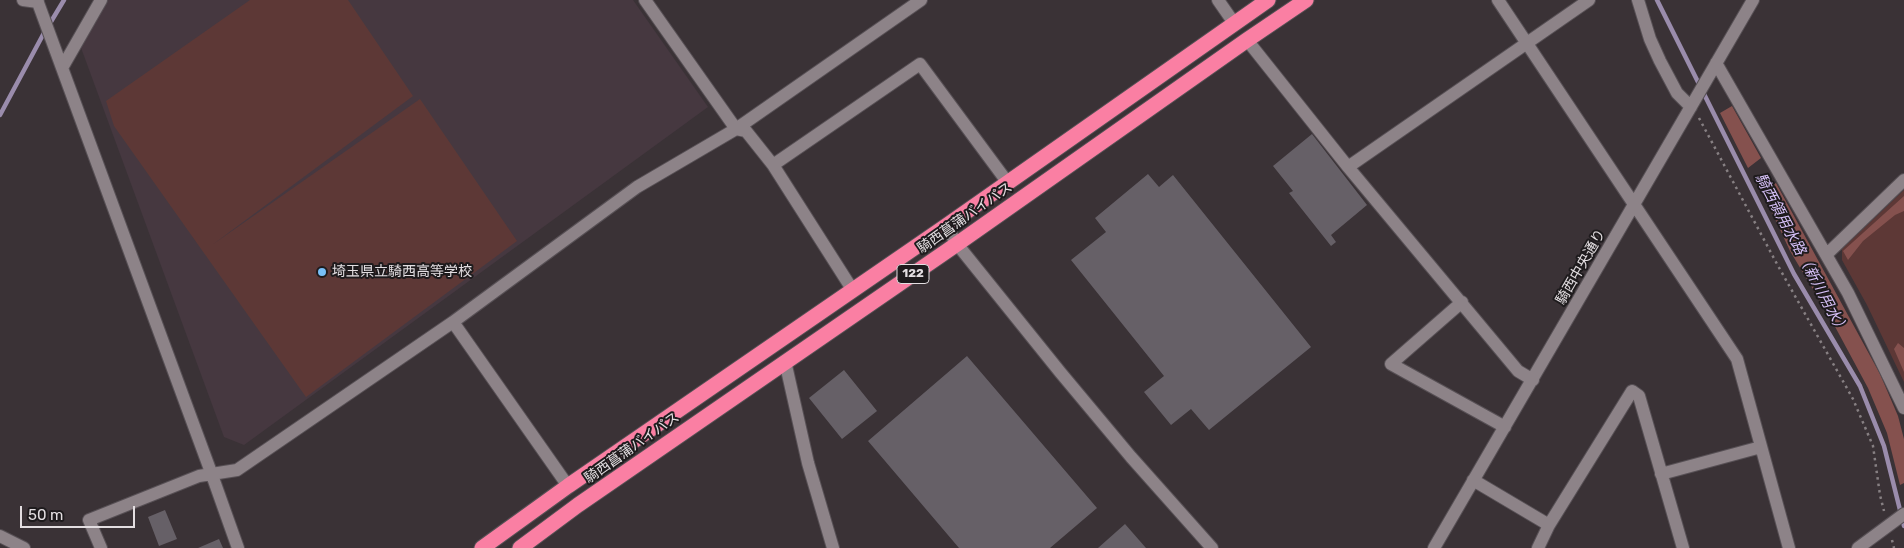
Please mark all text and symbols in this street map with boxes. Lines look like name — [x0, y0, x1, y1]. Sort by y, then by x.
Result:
water label: 騎西領用水路（新川用水） — [1751, 170, 1851, 338]
street label: 騎西菖蒲バイパス — [914, 179, 1016, 257]
street label: 騎西中央通り — [1553, 226, 1609, 308]
place label: 埼玉県立騎西高等学校 — [332, 264, 472, 280]
road number: 122 — [897, 264, 929, 284]
marker: 埼玉県立騎西高等学校 — [316, 266, 328, 278]
street label: 騎西菖蒲バイパス — [581, 409, 683, 487]
scale bar — [22, 496, 138, 528]
text: 50 m — [28, 506, 63, 524]

